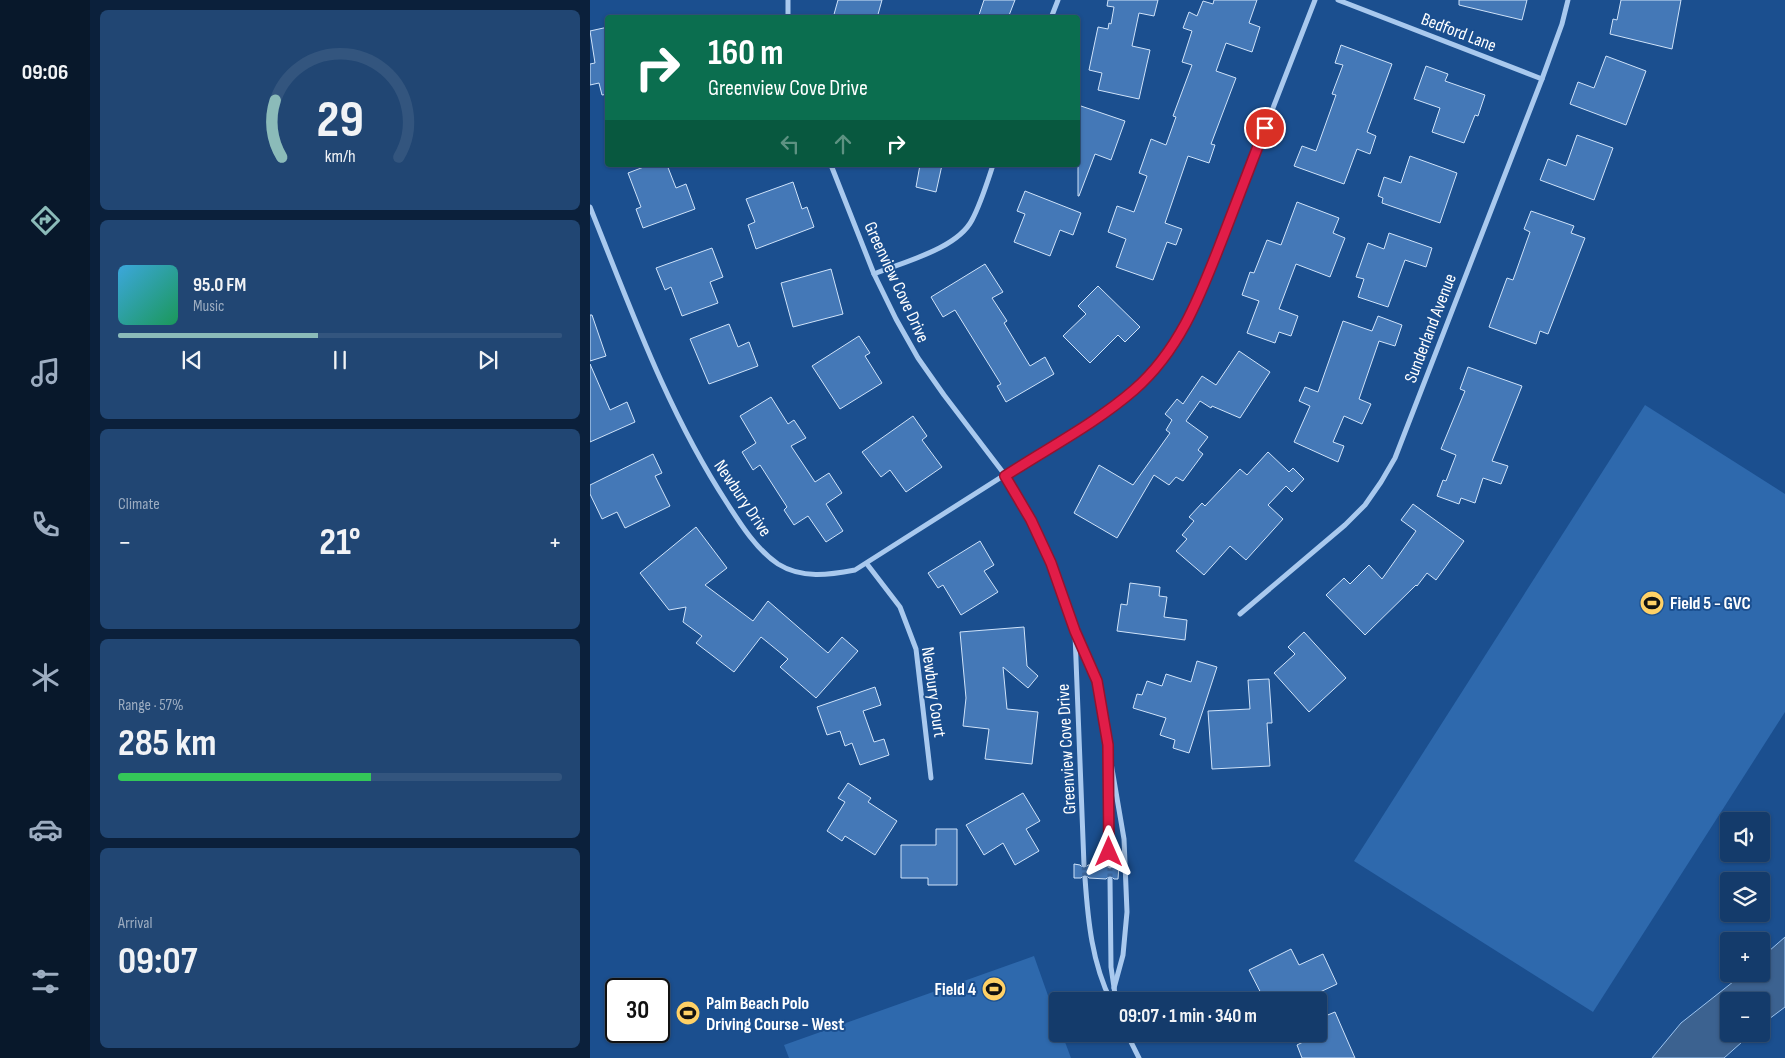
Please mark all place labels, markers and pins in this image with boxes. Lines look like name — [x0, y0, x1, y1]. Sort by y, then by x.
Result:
pin — [1244, 107, 1286, 149]
sports icon: Field 5 - GVC — [1639, 590, 1665, 616]
place label: Field 5 - GVC — [1670, 593, 1751, 614]
sports icon: Field 4 — [981, 976, 1007, 1002]
place label: Field 4 — [934, 979, 977, 1000]
place label: Palm Beach Polo Driving Course - West — [706, 993, 844, 1035]
sports icon: Palm Beach Polo Driving Course - West — [675, 1000, 701, 1026]

